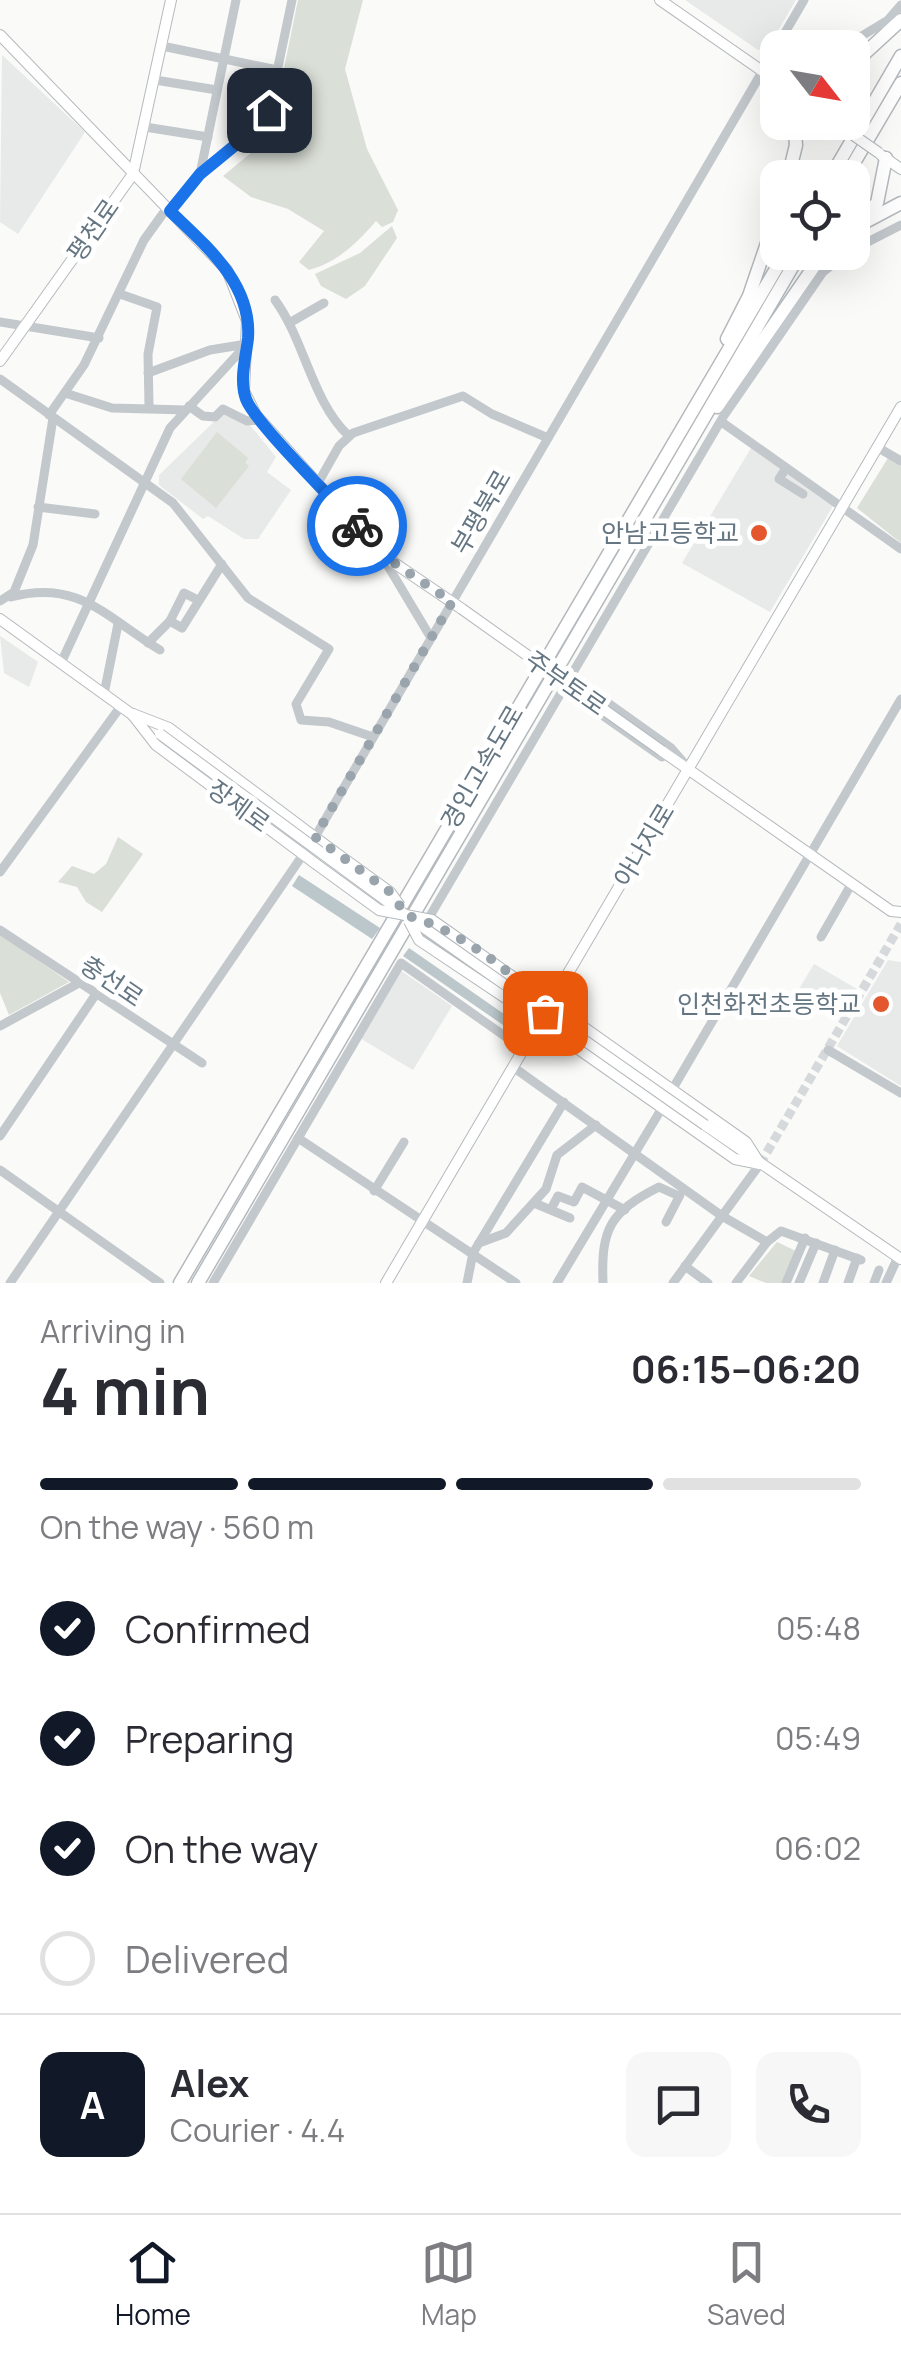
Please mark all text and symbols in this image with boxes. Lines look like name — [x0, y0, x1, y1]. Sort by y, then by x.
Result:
north arrow — [760, 30, 870, 140]
map controls — [760, 30, 870, 270]
pin — [227, 68, 312, 153]
icon: home — [242, 83, 297, 138]
button: locate — [760, 160, 870, 270]
street label: 평천로 — [58, 191, 127, 268]
street label: 부평북로 — [442, 463, 519, 560]
courier — [307, 476, 407, 576]
icon: bike — [330, 499, 385, 554]
place label: 안남고등학교 — [601, 515, 739, 550]
marker: 안남고등학교 — [748, 522, 770, 544]
street label: 주부토로 — [519, 642, 614, 723]
street label: 경인고속도로 — [432, 698, 531, 835]
street label: 장제로 — [201, 771, 277, 840]
street label: 아나지로 — [605, 796, 682, 893]
street label: 충선로 — [74, 947, 151, 1014]
pin — [503, 971, 588, 1056]
icon: bag — [518, 986, 573, 1041]
place label: 인천화전초등학교 — [677, 986, 861, 1021]
marker: 인천화전초등학교 — [870, 993, 892, 1015]
text: Arriving in — [40, 1309, 185, 1353]
text: 06:15–06:20 — [631, 1342, 861, 1394]
text: 4 min — [40, 1346, 210, 1435]
text: On the way · 560 m — [40, 1505, 314, 1549]
icon: check — [40, 1601, 95, 1656]
text: Confirmed — [125, 1602, 311, 1654]
text: 05:48 — [776, 1606, 861, 1650]
icon: check — [40, 1711, 95, 1766]
text: Preparing — [125, 1712, 294, 1764]
text: 05:49 — [775, 1716, 861, 1760]
icon: check — [40, 1821, 95, 1876]
text: On the way — [125, 1822, 318, 1874]
text: 06:02 — [774, 1826, 861, 1870]
text: Delivered — [125, 1932, 289, 1984]
button: chat — [626, 2052, 731, 2157]
button: phone — [756, 2052, 861, 2157]
text: Alex — [170, 2056, 249, 2108]
text: A — [80, 2078, 105, 2130]
text: Courier · 4.4 — [170, 2108, 345, 2152]
tab: Home — [115, 2235, 191, 2333]
tab: Map — [421, 2235, 477, 2333]
tab: Saved — [707, 2235, 786, 2333]

